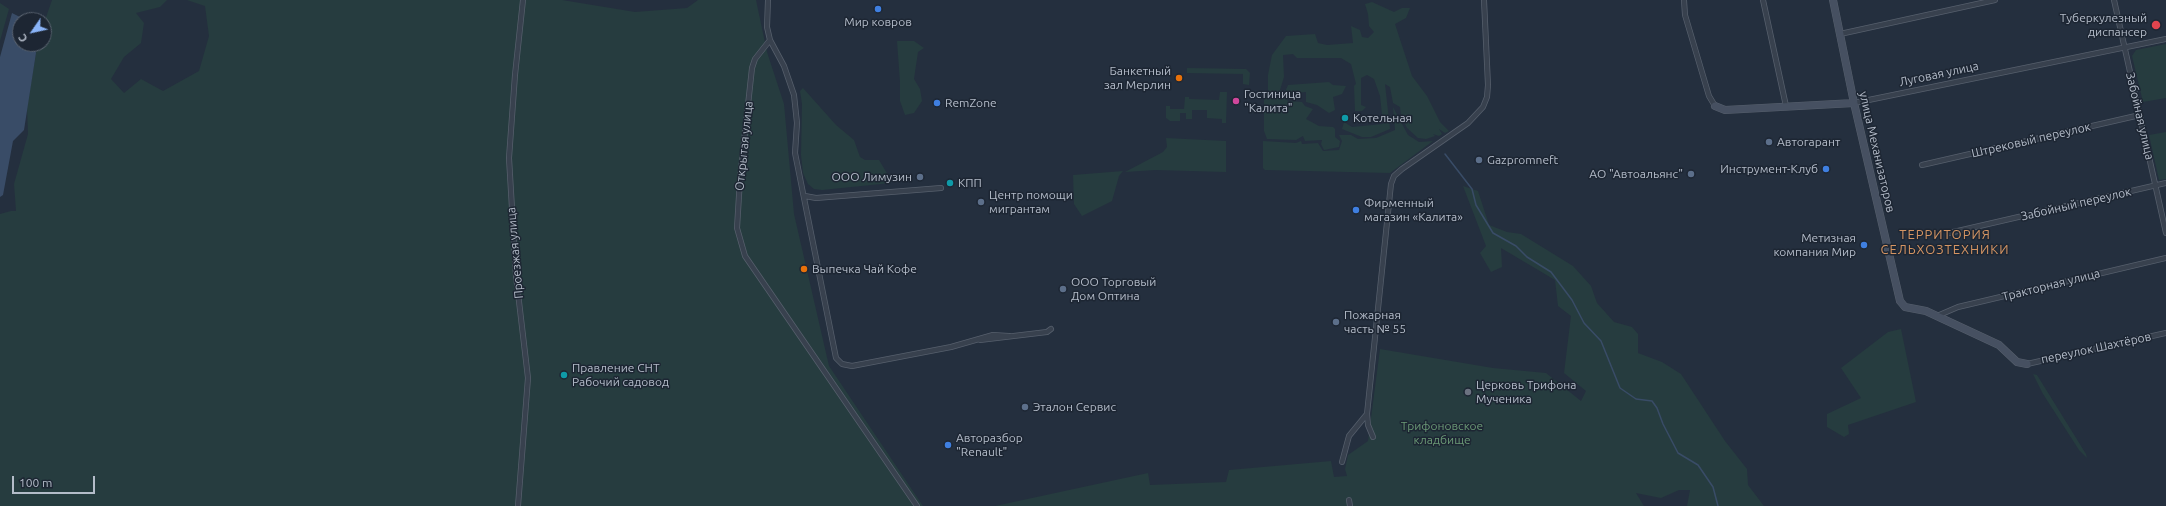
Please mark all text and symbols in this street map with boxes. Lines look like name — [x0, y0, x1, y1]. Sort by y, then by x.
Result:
marker: Мир ковров — [873, 4, 883, 14]
place label: Туберкулезный диспансер — [2060, 11, 2147, 39]
north arrow — [12, 12, 52, 52]
place label: Мир ковров — [844, 15, 912, 29]
marker: Туберкулезный диспансер — [2150, 19, 2162, 31]
text: С — [16, 32, 30, 44]
street label: Луговая улица — [1898, 59, 1980, 89]
place label: Банкетный зал Мерлин — [1104, 64, 1171, 92]
street label: Забойная улица — [2123, 71, 2157, 161]
marker: Банкетный зал Мерлин — [1174, 73, 1184, 83]
place label: Гостиница "Калита" — [1244, 87, 1301, 115]
street label: улица Механизаторов — [1856, 90, 1898, 214]
place label: RemZone — [945, 96, 997, 110]
marker: Гостиница "Калита" — [1231, 96, 1241, 106]
marker: RemZone — [932, 98, 942, 108]
street label: Открытая улица — [732, 100, 756, 192]
place label: Котельная — [1353, 111, 1412, 125]
marker: Котельная — [1340, 113, 1350, 123]
street label: Штрековый переулок — [1970, 119, 2092, 161]
place label: Автогарант — [1777, 135, 1840, 149]
marker: Автогарант — [1764, 137, 1774, 147]
place label: Gazpromneft — [1487, 153, 1558, 167]
marker: Gazpromneft — [1474, 155, 1484, 165]
place label: Инструмент-Клуб — [1720, 162, 1818, 176]
marker: Инструмент-Клуб — [1821, 164, 1831, 174]
place label: АО "Автоальянс" — [1589, 167, 1683, 181]
marker: АО "Автоальянс" — [1686, 169, 1696, 179]
place label: ООО Лимузин — [832, 170, 912, 184]
marker: ООО Лимузин — [915, 172, 925, 182]
place label: КПП — [958, 176, 982, 190]
marker: КПП — [945, 178, 955, 188]
street label: Забойный переулок — [2019, 184, 2133, 224]
place label: Центр помощи мигрантам — [989, 188, 1073, 216]
place label: Фирменный магазин «Калита» — [1364, 196, 1463, 224]
marker: Центр помощи мигрантам — [976, 197, 986, 207]
marker: Фирменный магазин «Калита» — [1351, 205, 1361, 215]
street label: Проезжая улица — [504, 207, 526, 299]
district label: ТЕРРИТОРИЯ СЕЛЬХОЗТЕХНИКИ — [1880, 227, 2010, 258]
place label: Метизная компания Мир — [1773, 231, 1856, 259]
marker: Метизная компания Мир — [1859, 240, 1869, 250]
place label: Выпечка Чай Кофе — [812, 262, 917, 276]
marker: Выпечка Чай Кофе — [799, 264, 809, 274]
street label: Тракторная улица — [2001, 266, 2101, 304]
place label: ООО Торговый Дом Оптина — [1071, 275, 1156, 303]
marker: ООО Торговый Дом Оптина — [1058, 284, 1068, 294]
place label: Пожарная часть № 55 — [1344, 308, 1406, 336]
marker: Пожарная часть № 55 — [1331, 317, 1341, 327]
street label: переулок Шахтёров — [2040, 329, 2152, 367]
place label: Правление СНТ Рабочий садовод — [572, 361, 669, 389]
marker: Правление СНТ Рабочий садовод — [559, 370, 569, 380]
place label: Церковь Трифона Мученика — [1476, 378, 1576, 406]
marker: Церковь Трифона Мученика — [1463, 387, 1473, 397]
place label: Эталон Сервис — [1033, 400, 1116, 414]
marker: Эталон Сервис — [1020, 402, 1030, 412]
park label: Трифоновское кладбище — [1401, 419, 1483, 447]
place label: Авторазбор "Renault" — [956, 431, 1023, 459]
marker: Авторазбор "Renault" — [943, 440, 953, 450]
scale bar — [14, 468, 97, 494]
text: 100 m — [19, 476, 52, 489]

